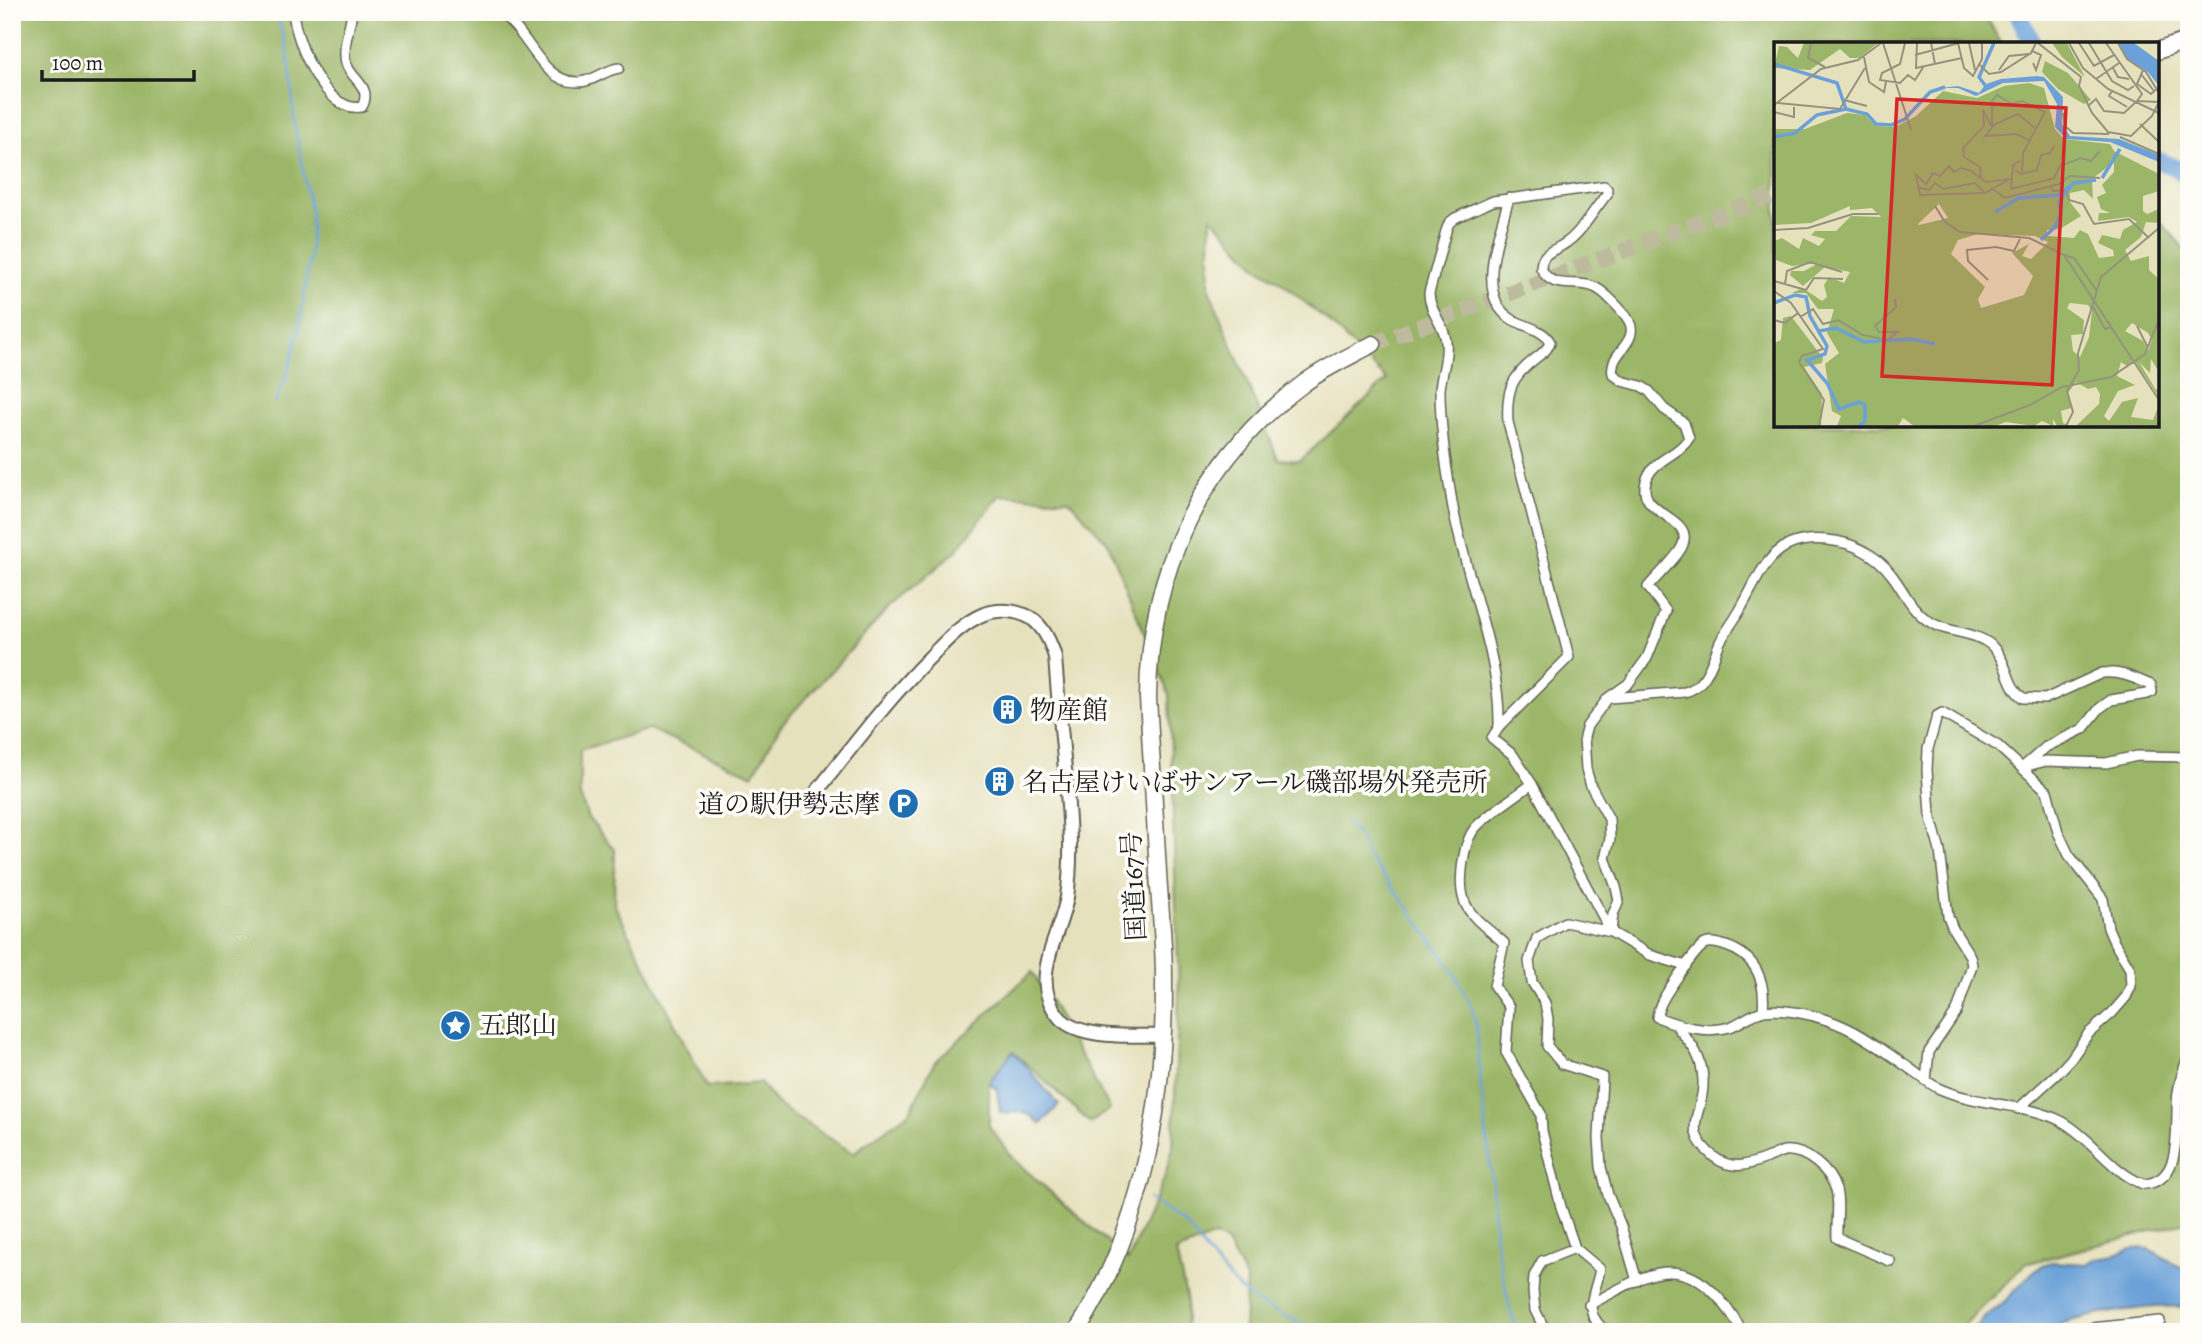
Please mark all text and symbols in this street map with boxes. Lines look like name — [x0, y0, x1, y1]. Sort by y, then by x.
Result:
scale bar — [42, 38, 194, 82]
inset map — [1774, 42, 2159, 427]
text: 100 m — [52, 49, 103, 77]
building icon: 物産館 — [990, 693, 1024, 727]
place label: 物産館 — [1030, 693, 1108, 728]
building icon: 名古屋けいばサンアール磯部場外発売所 — [982, 765, 1016, 799]
place label: 名古屋けいばサンアール磯部場外発売所 — [1022, 765, 1487, 800]
place label: 道の駅伊勢志摩 — [698, 787, 880, 822]
parking icon: 道の駅伊勢志摩 — [886, 787, 920, 821]
street label: 国道167号 — [1114, 830, 1154, 942]
place icon: 五郎山 — [439, 1008, 473, 1042]
place label: 五郎山 — [479, 1008, 557, 1043]

